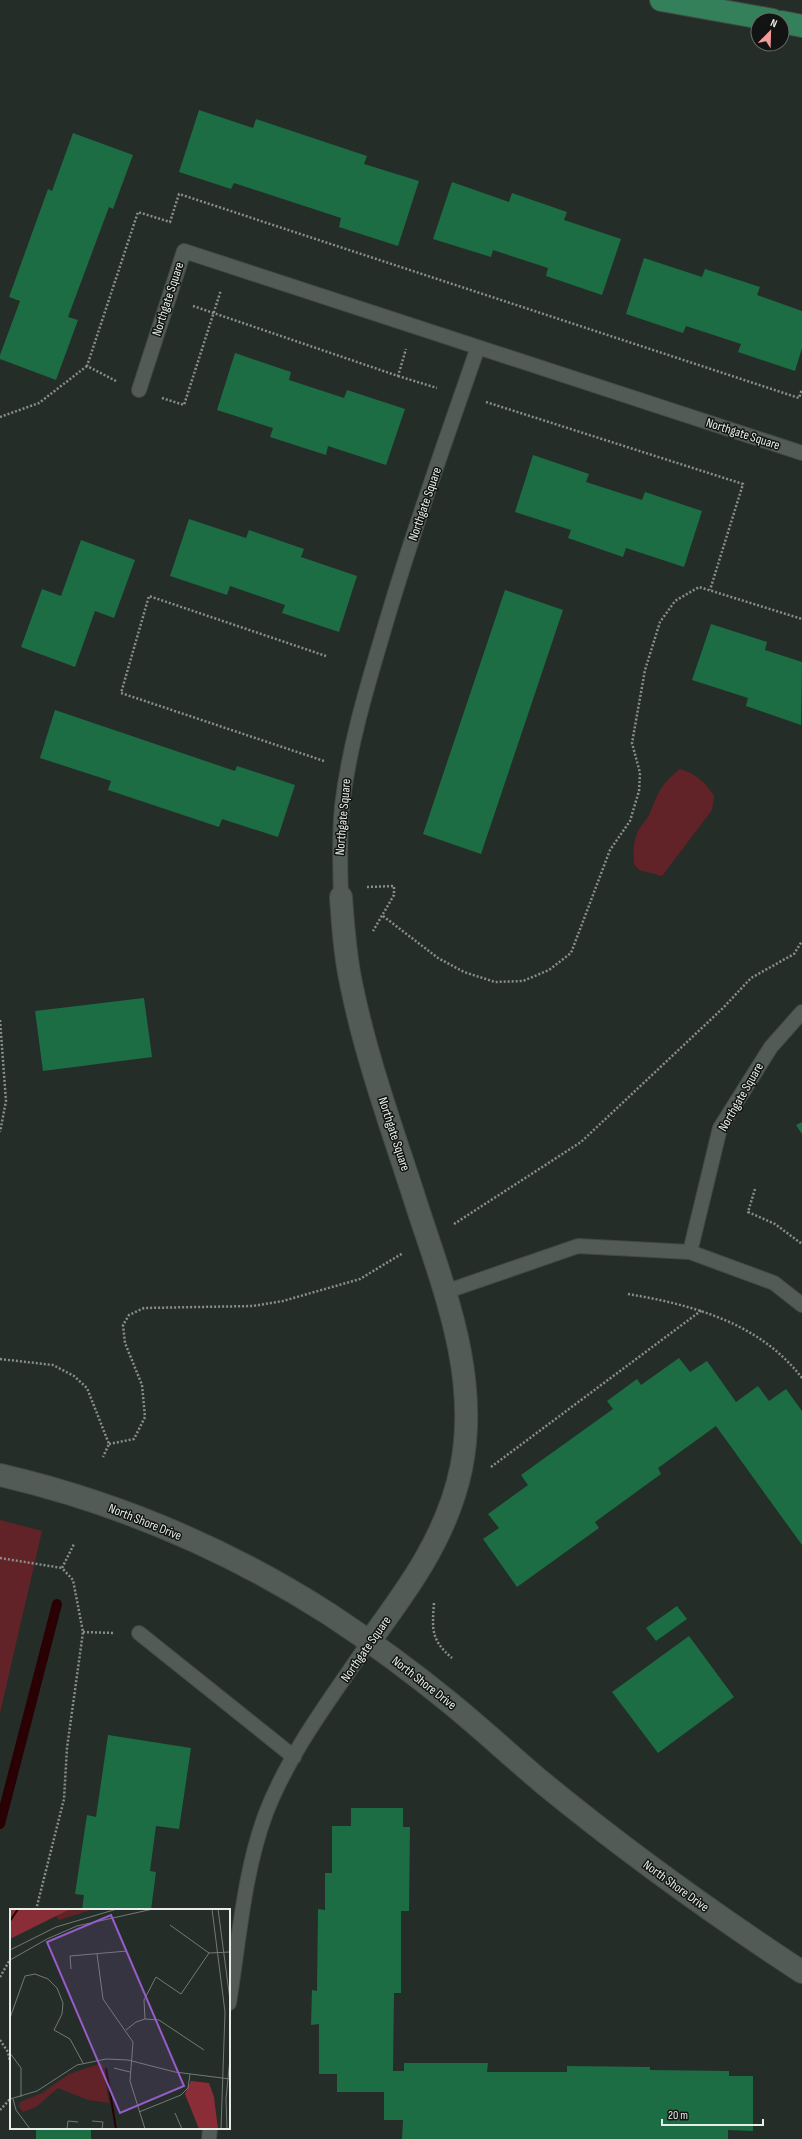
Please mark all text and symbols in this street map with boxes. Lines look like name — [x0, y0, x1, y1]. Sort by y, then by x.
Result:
north arrow — [750, 12, 790, 52]
text: N — [768, 16, 779, 30]
street label: Northgate Square — [149, 260, 187, 338]
street label: Northgate Square — [704, 415, 782, 453]
street label: Northgate Square — [405, 465, 445, 543]
street label: Northgate Square — [332, 778, 354, 856]
street label: Northgate Square — [715, 1060, 767, 1134]
street label: Northgate Square — [375, 1095, 413, 1173]
street label: North Shore Drive — [106, 1500, 184, 1544]
street label: Northgate Square — [337, 1613, 395, 1685]
street label: North Shore Drive — [389, 1653, 459, 1713]
street label: North Shore Drive — [640, 1857, 712, 1915]
inset map — [10, 1909, 230, 2129]
scale bar — [662, 2101, 763, 2127]
text: 20 m — [668, 2108, 688, 2123]

